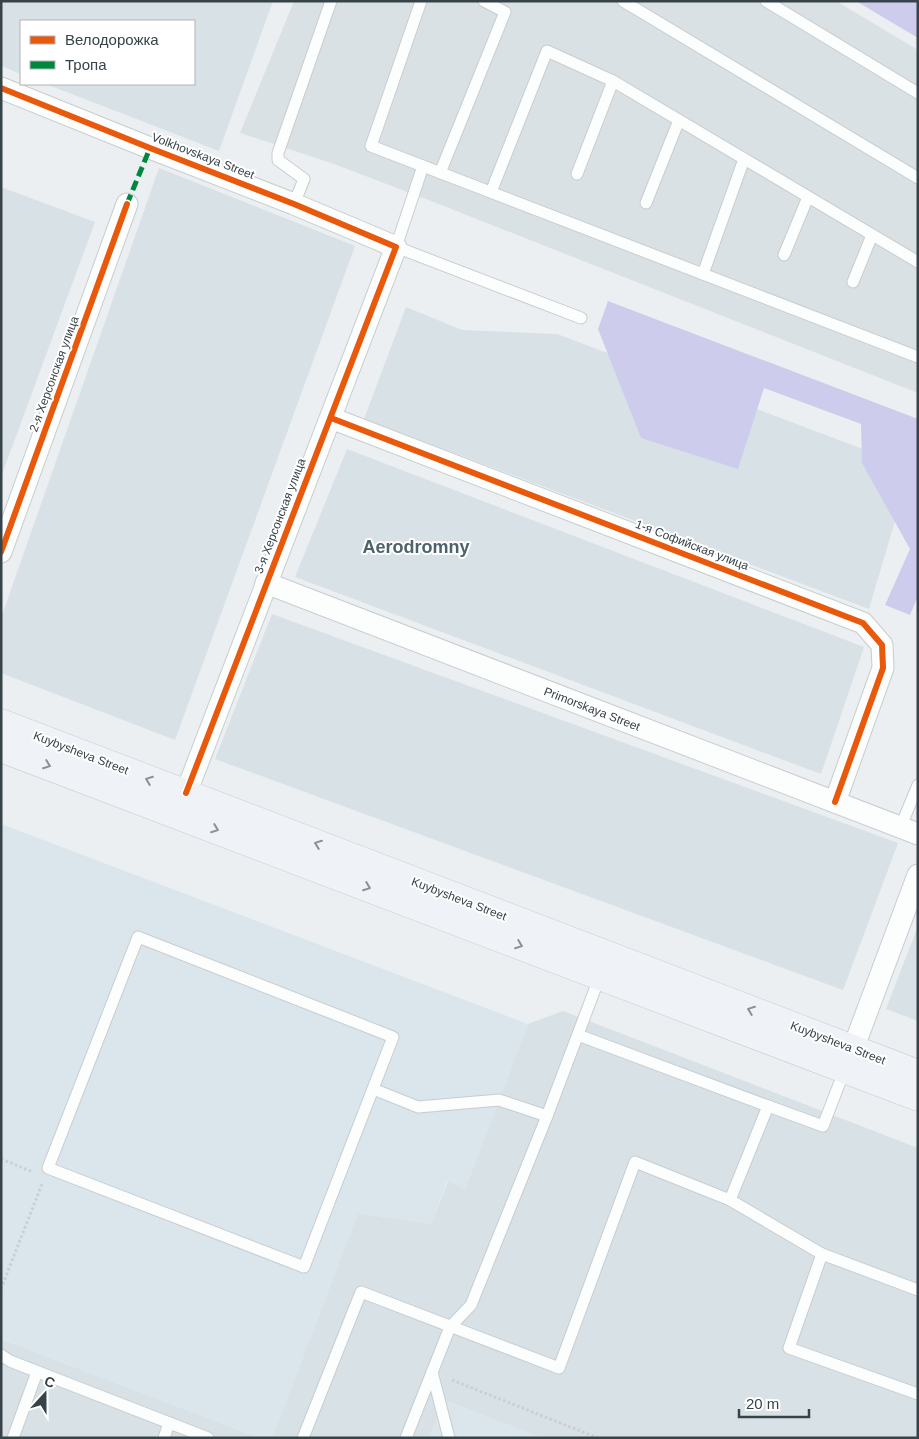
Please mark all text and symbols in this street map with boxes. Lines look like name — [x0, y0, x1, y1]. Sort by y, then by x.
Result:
legend — [20, 20, 195, 85]
text: Велодорожка — [65, 31, 159, 48]
text: Тропа — [65, 56, 107, 73]
street label: Volkhovskaya Street — [150, 130, 257, 182]
street label: 2-я Херсонская улица — [27, 314, 82, 434]
street label: 3-я Херсонская улица — [252, 456, 309, 576]
street label: 1-я Софийская улица — [633, 517, 751, 573]
district label: Aerodromny — [362, 537, 470, 557]
street label: Primorskaya Street — [542, 684, 643, 734]
street label: Kuybysheva Street — [31, 728, 131, 778]
one-way arrow — [42, 759, 51, 769]
one-way arrow — [146, 775, 154, 785]
one-way arrow — [210, 823, 219, 833]
one-way arrow — [314, 840, 322, 850]
street label: Kuybysheva Street — [409, 874, 509, 924]
one-way arrow — [362, 881, 371, 891]
one-way arrow — [514, 939, 522, 949]
one-way arrow — [747, 1006, 756, 1016]
street label: Kuybysheva Street — [788, 1018, 888, 1068]
north arrow — [20, 1369, 70, 1419]
text: С — [42, 1373, 57, 1391]
scale bar — [739, 1386, 809, 1418]
text: 20 m — [746, 1395, 779, 1412]

